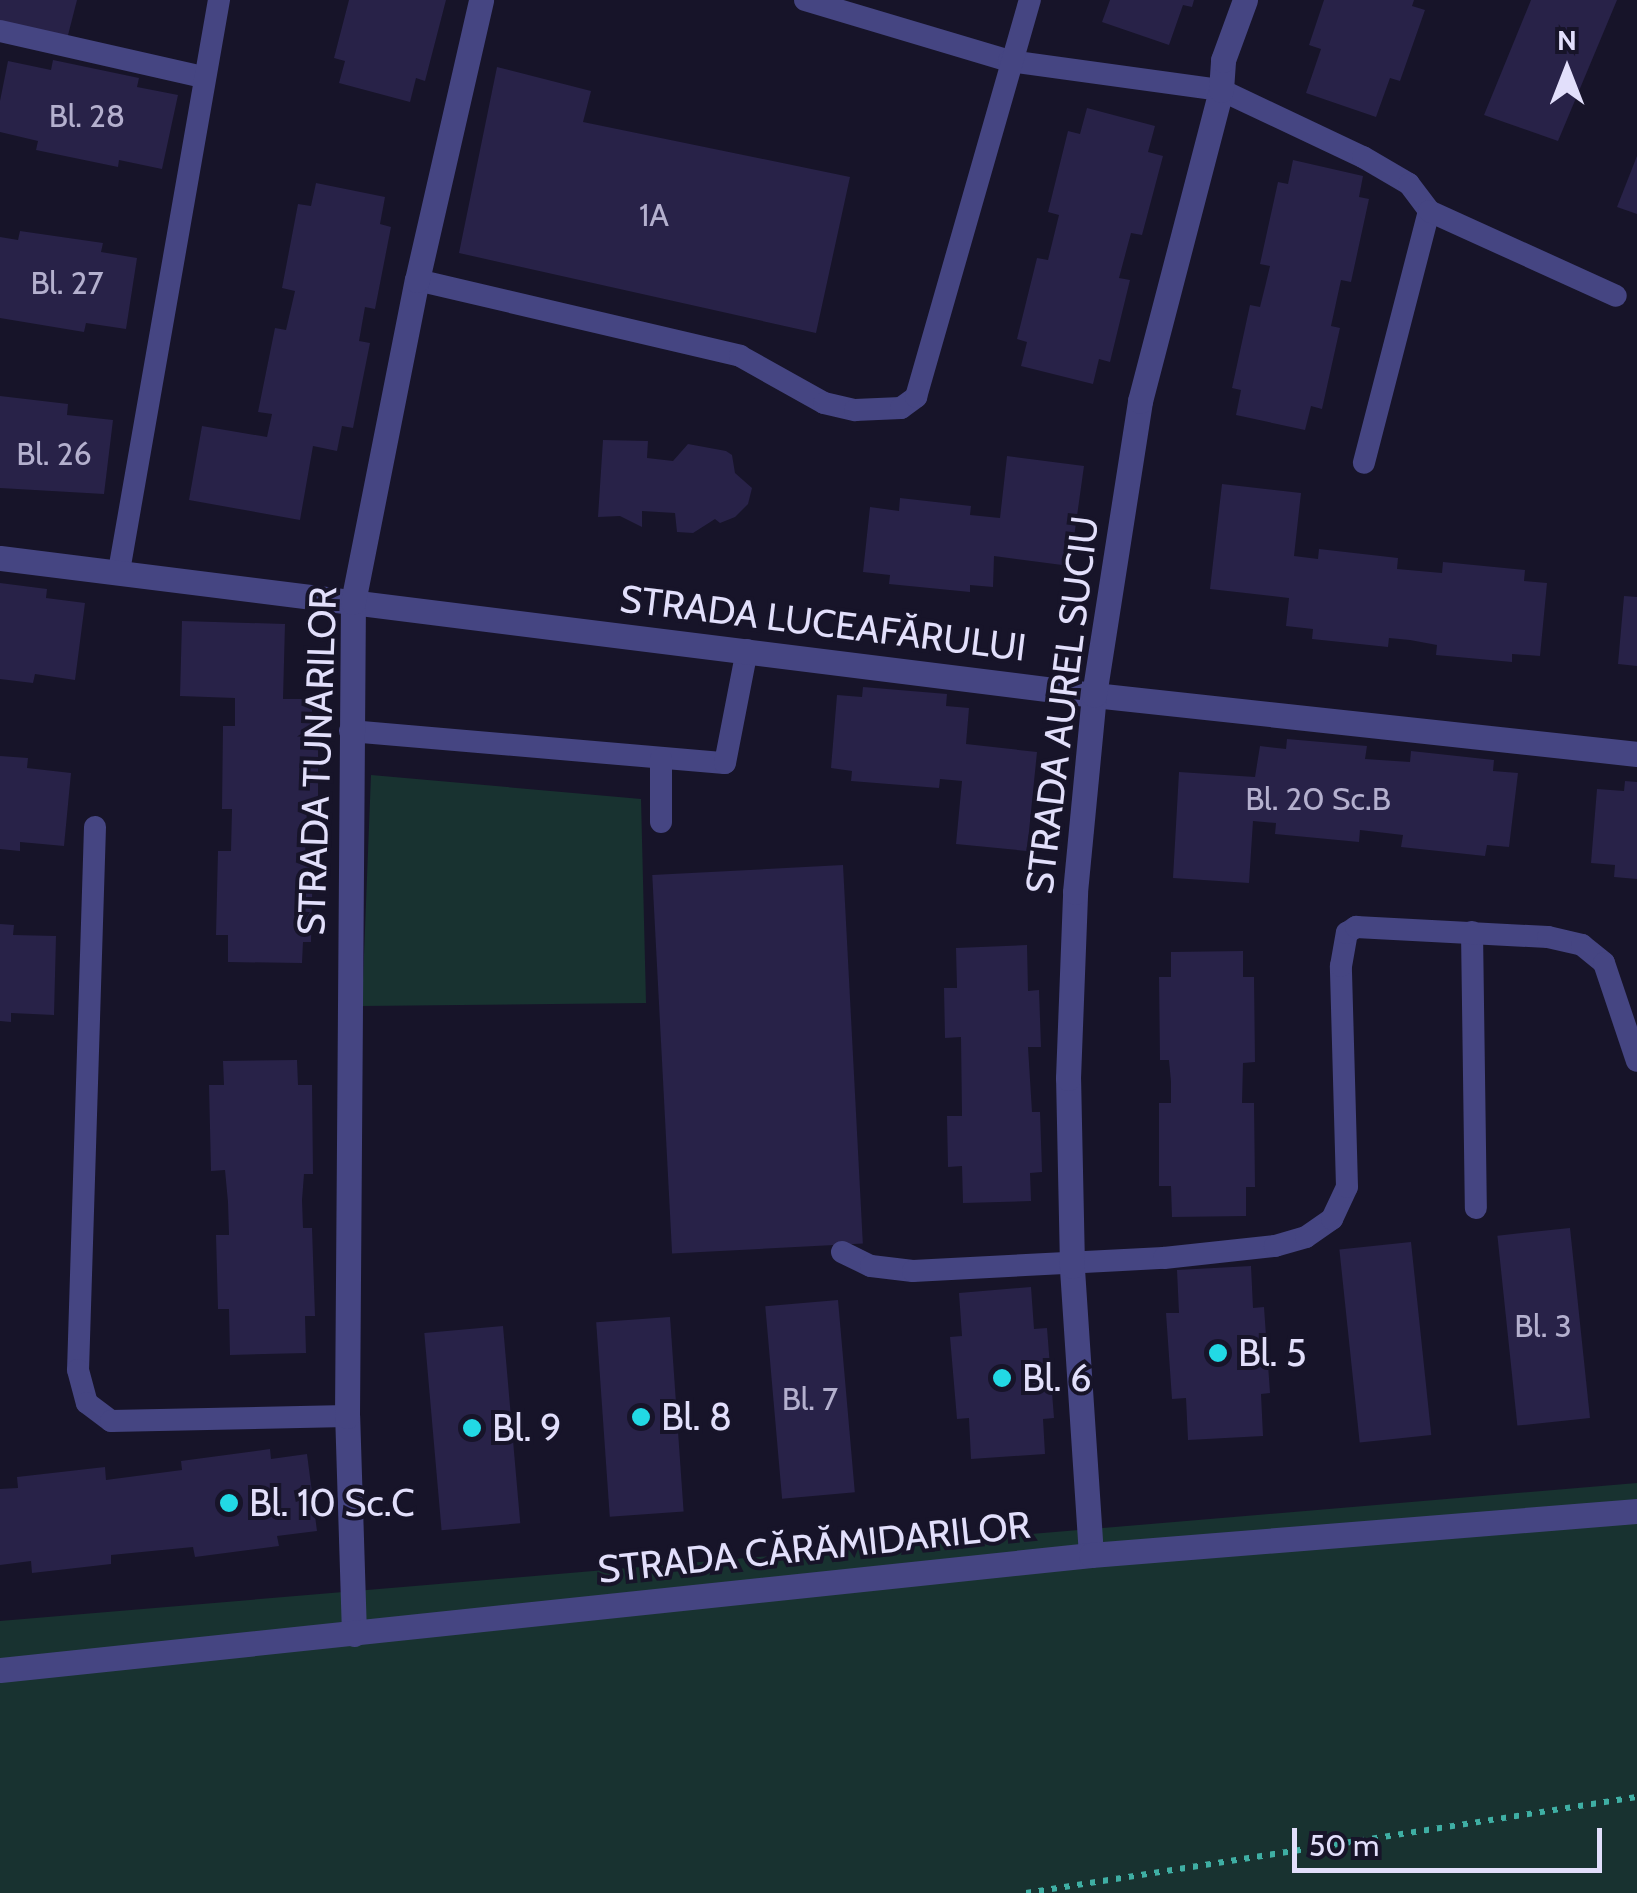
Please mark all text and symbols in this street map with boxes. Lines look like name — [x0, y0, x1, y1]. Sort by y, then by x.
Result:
north arrow — [1517, 20, 1617, 120]
text: N — [1557, 23, 1577, 57]
house number: Bl. 28 — [49, 97, 125, 135]
house number: 1A — [639, 196, 669, 234]
house number: Bl. 27 — [30, 264, 104, 302]
house number: Bl. 26 — [16, 435, 92, 473]
street label: STRADA AUREL SUCIU — [1016, 514, 1108, 896]
street label: STRADA LUCEAFĂRULUI — [617, 575, 1029, 671]
street label: STRADA TUNARILOR — [288, 586, 346, 936]
house number: Bl. 20 Sc.B — [1245, 780, 1391, 818]
house number: Bl. 3 — [1514, 1307, 1572, 1345]
place label: Bl. 5 — [1238, 1330, 1306, 1376]
marker: Bl. 5 — [1207, 1342, 1229, 1364]
place label: Bl. 6 — [1022, 1355, 1091, 1401]
marker: Bl. 6 — [991, 1367, 1013, 1389]
house number: Bl. 7 — [782, 1380, 838, 1418]
place label: Bl. 8 — [661, 1394, 732, 1440]
place label: Bl. 9 — [492, 1405, 561, 1451]
marker: Bl. 8 — [630, 1406, 652, 1428]
marker: Bl. 9 — [461, 1417, 483, 1439]
place label: Bl. 10 Sc.C — [249, 1480, 415, 1526]
marker: Bl. 10 Sc.C — [218, 1492, 240, 1514]
street label: STRADA CĂRĂMIDARILOR — [595, 1502, 1033, 1592]
scale bar — [1297, 1808, 1607, 1870]
text: 50 m — [1309, 1827, 1379, 1864]

